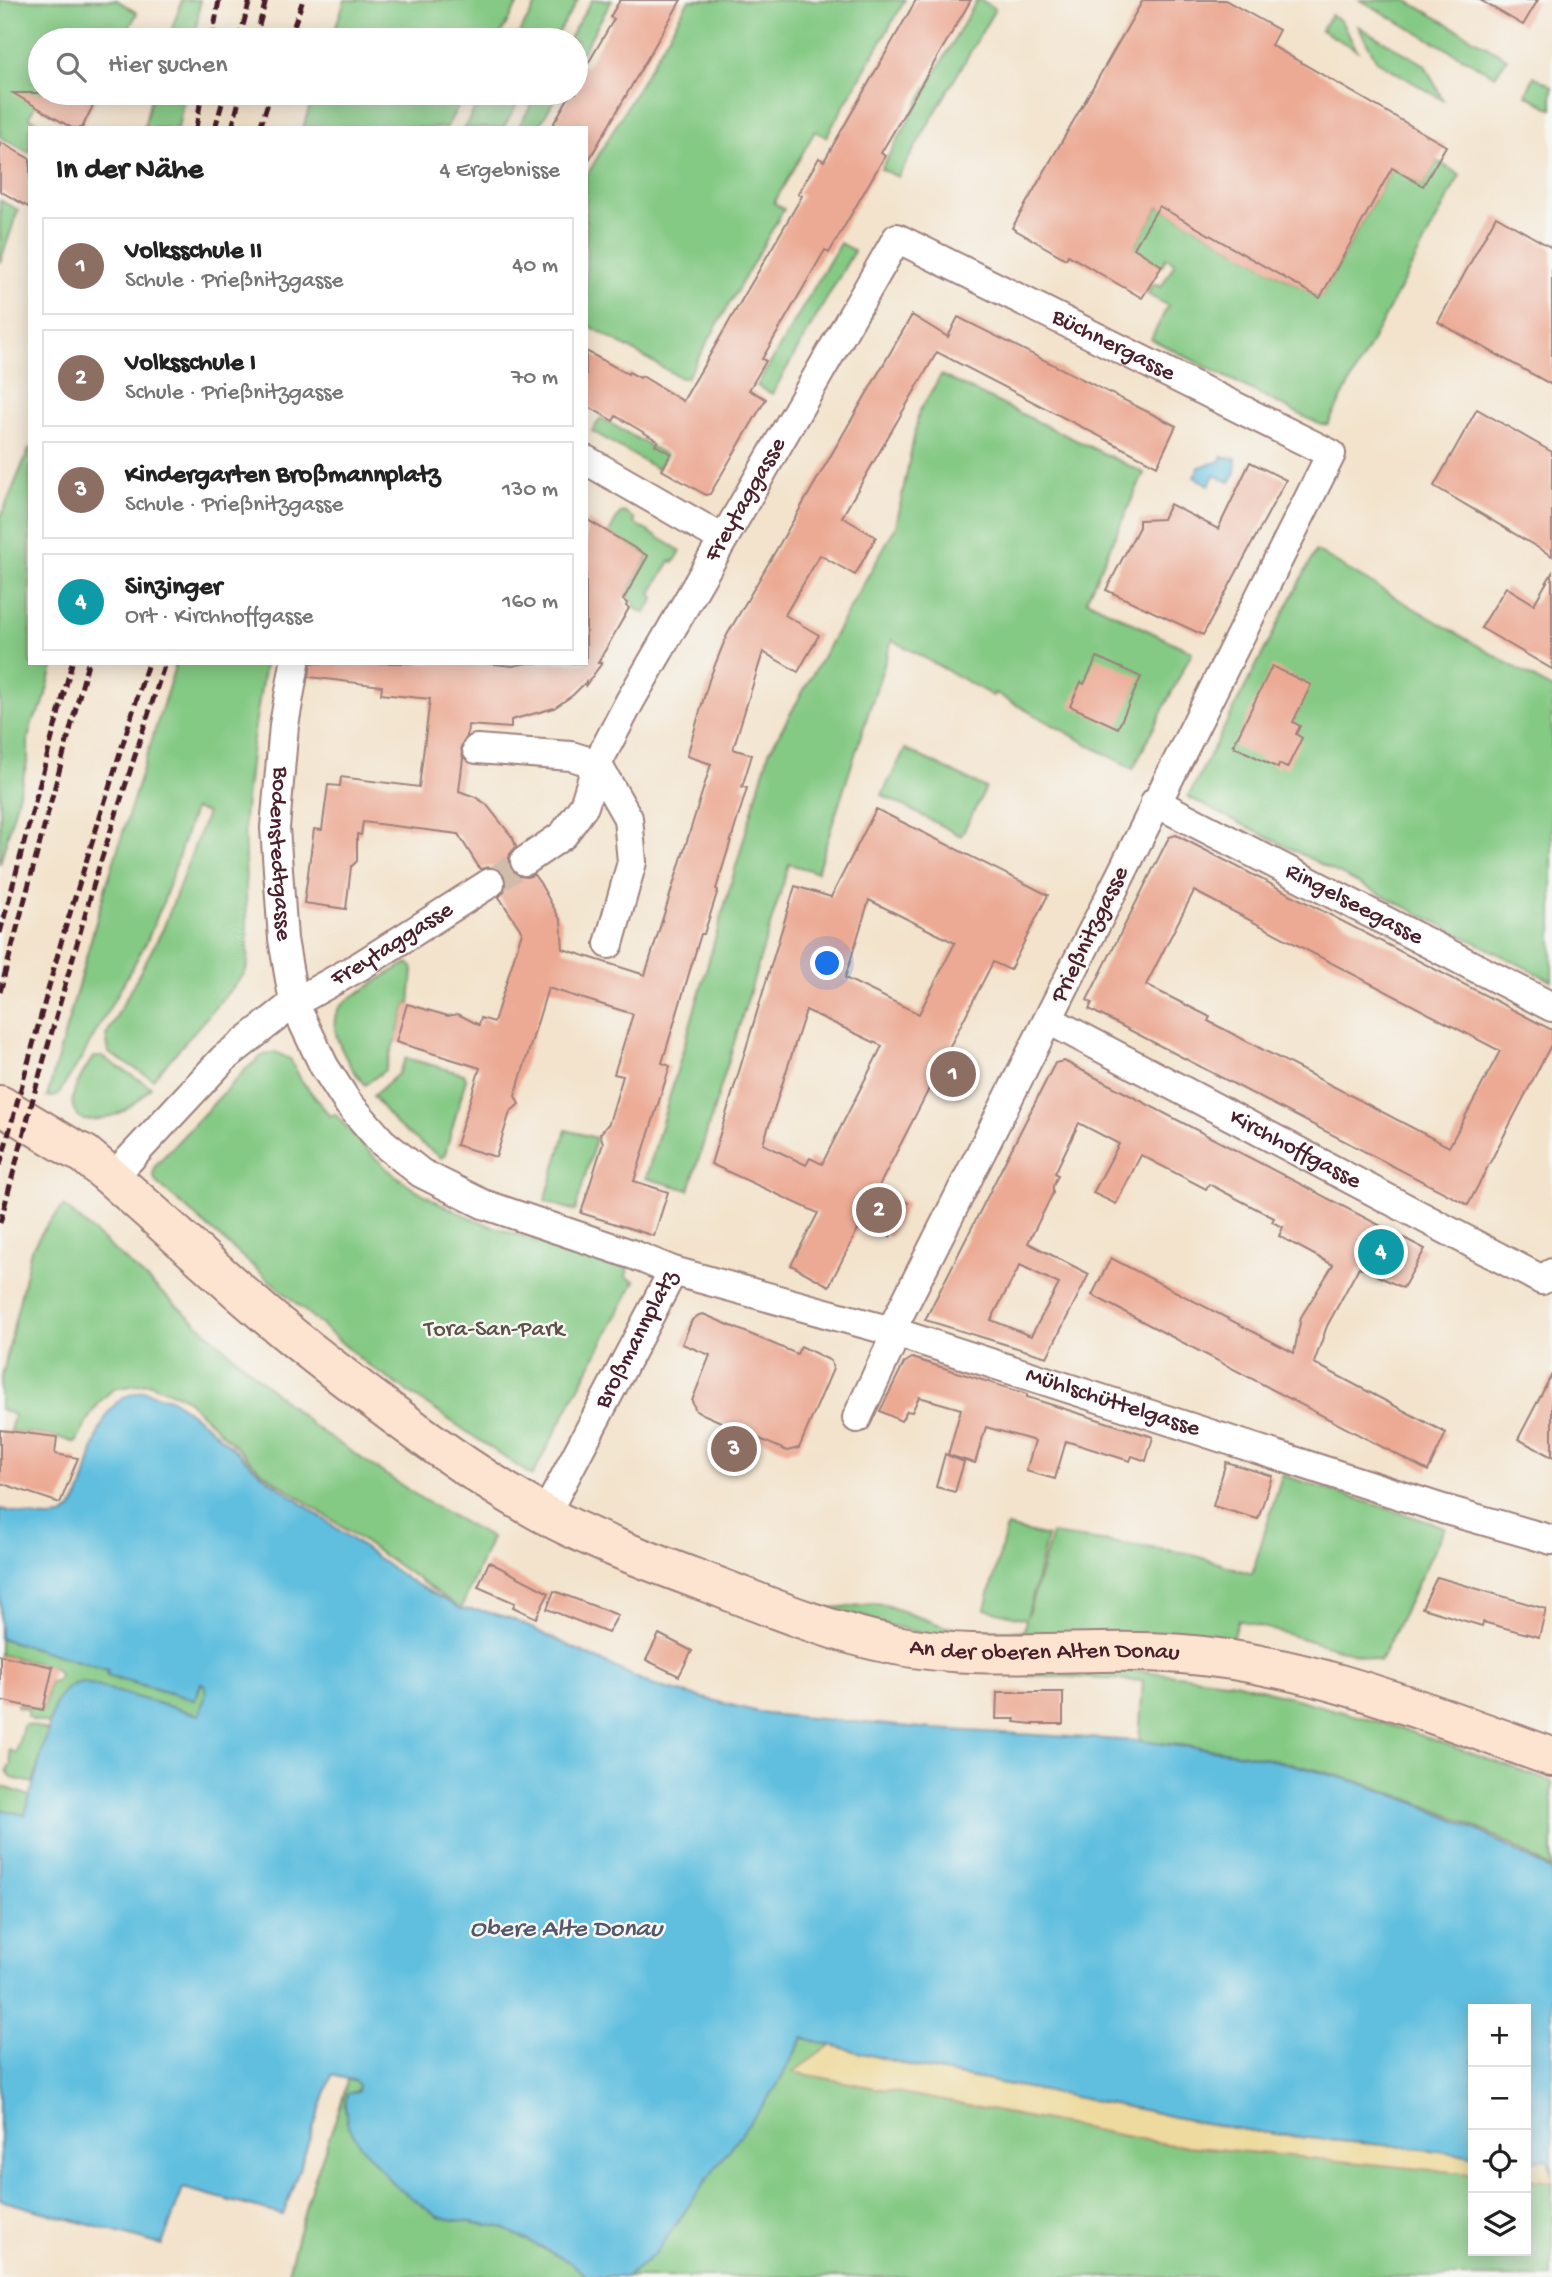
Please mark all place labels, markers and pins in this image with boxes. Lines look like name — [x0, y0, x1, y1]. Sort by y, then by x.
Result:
pin: 1 — [930, 1048, 976, 1100]
pin: 2 — [856, 1184, 902, 1236]
pin: 4 — [1358, 1226, 1404, 1278]
pin: 3 — [711, 1423, 757, 1475]

